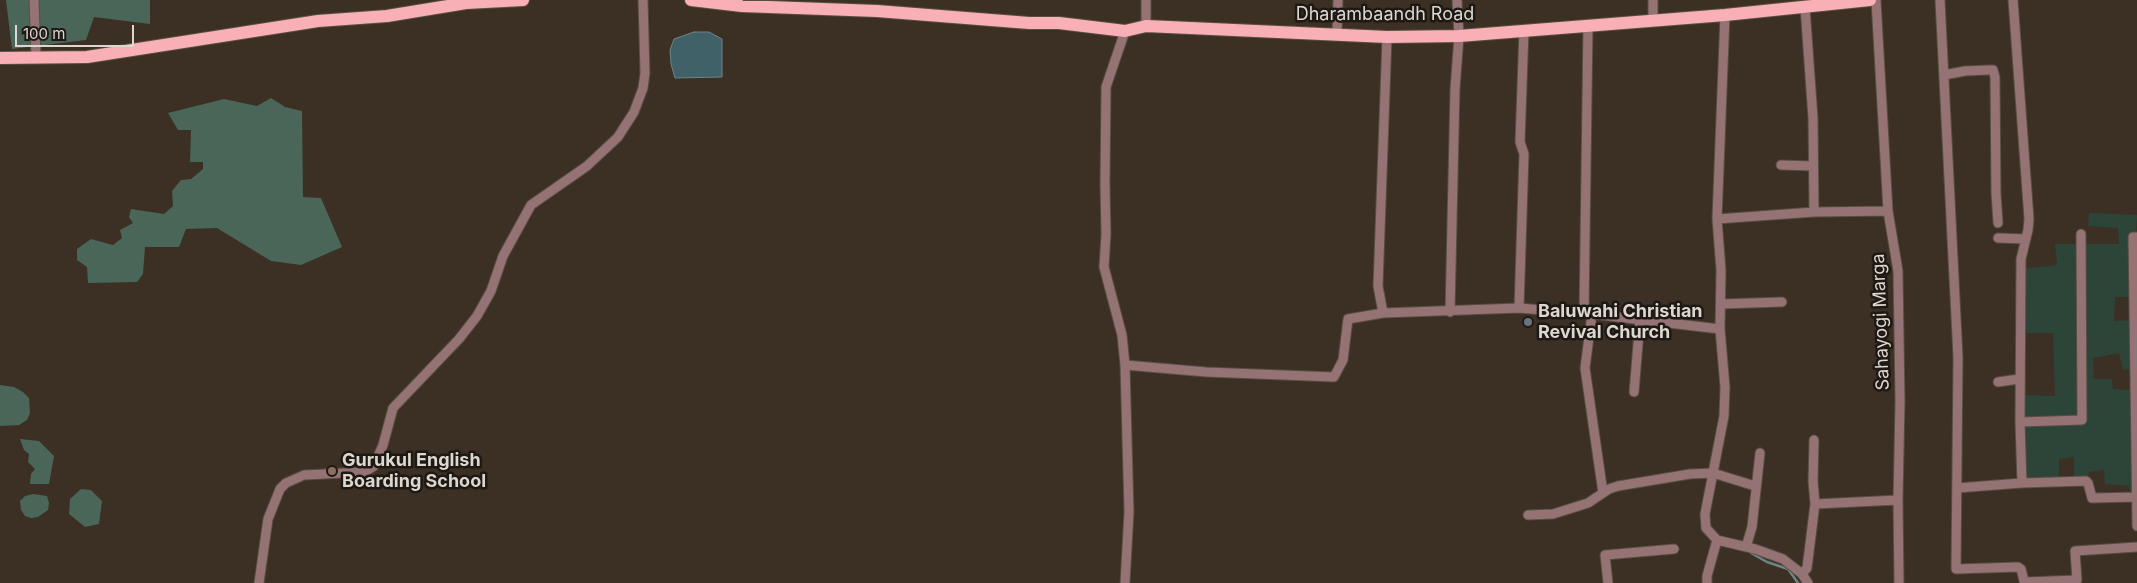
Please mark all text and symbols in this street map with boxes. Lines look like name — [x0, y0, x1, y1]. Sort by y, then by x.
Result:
street label: Dharambaandh Road — [1296, 4, 1474, 26]
scale bar — [18, 15, 136, 47]
text: 100 m — [23, 24, 65, 43]
street label: Sahayogi Marga — [1868, 253, 1894, 391]
place label: Baluwahi Christian Revival Church — [1538, 301, 1703, 344]
marker: Baluwahi Christian Revival Church — [1522, 316, 1534, 328]
place label: Gurukul English Boarding School — [342, 450, 486, 492]
marker: Gurukul English Boarding School — [326, 465, 338, 477]

